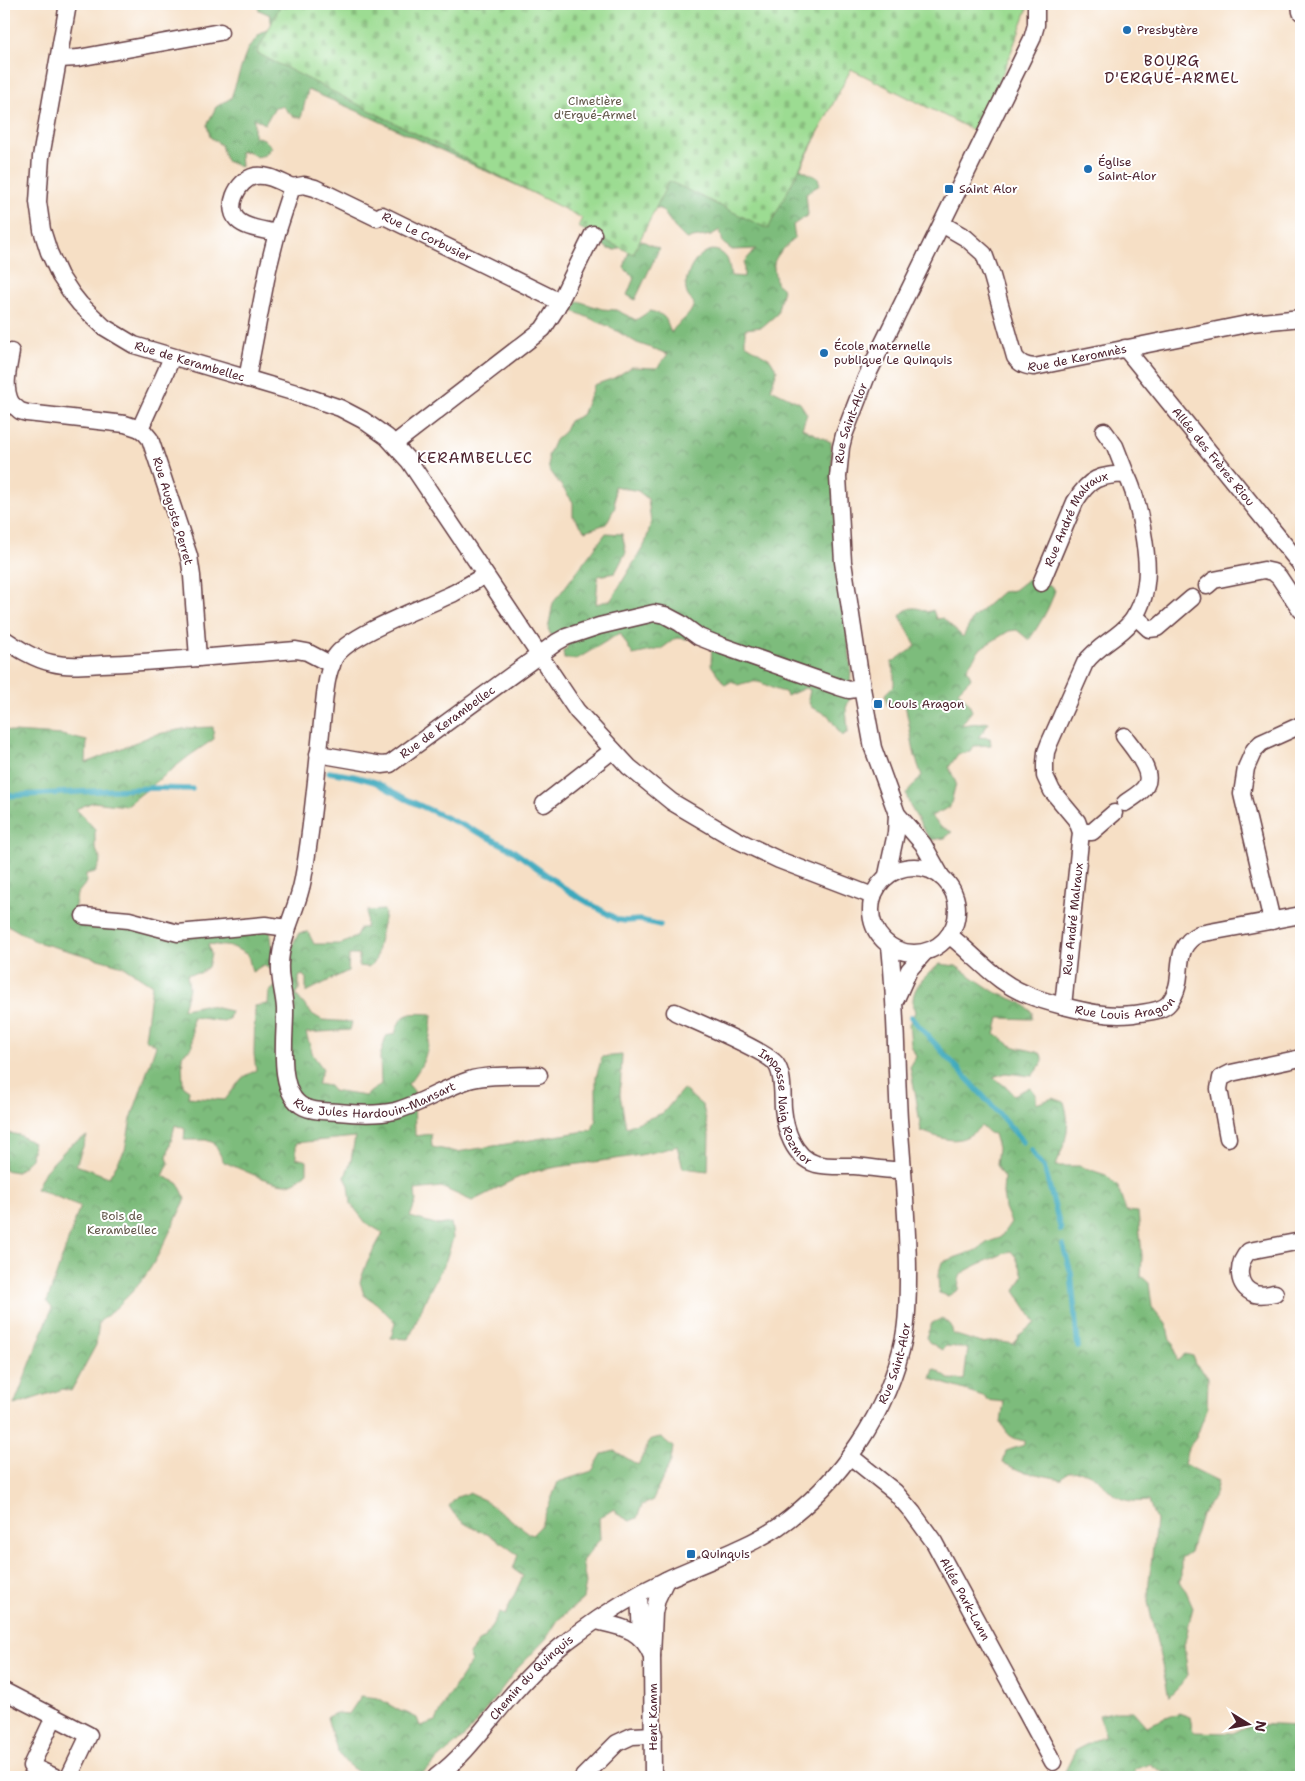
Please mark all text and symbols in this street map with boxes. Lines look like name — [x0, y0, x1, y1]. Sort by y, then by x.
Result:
place label: Presbytère — [1137, 22, 1198, 38]
marker: Presbytère — [1121, 24, 1133, 36]
district label: BOURG D'ERGUÉ-ARMEL — [1104, 51, 1240, 88]
park label: Cimetière d'Ergué-Armel — [554, 93, 637, 123]
place label: Église Saint-Alor — [1098, 154, 1157, 184]
marker: Église Saint-Alor — [1082, 163, 1094, 175]
place label: Saint Alor — [959, 181, 1018, 197]
marker: Saint Alor — [943, 183, 955, 195]
street label: Rue Le Corbusier — [379, 208, 474, 266]
street label: Rue de Kerambellec — [133, 338, 247, 385]
place label: École maternelle publique Le Quinquis — [834, 338, 952, 368]
street label: Rue de Keromnès — [1027, 340, 1128, 375]
marker: École maternelle publique Le Quinquis — [818, 347, 830, 359]
street label: Rue Saint-Alor — [831, 380, 872, 464]
street label: Allée des Frères Riou — [1168, 404, 1258, 509]
district label: KERAMBELLEC — [417, 448, 533, 468]
street label: Rue Auguste Perret — [149, 455, 197, 567]
street label: Rue André Malraux — [1041, 468, 1109, 569]
street label: Rue de Kerambellec — [396, 682, 498, 762]
place label: Louis Aragon — [888, 696, 964, 712]
marker: Louis Aragon — [872, 698, 884, 710]
street label: Rue André Malraux — [1059, 862, 1087, 976]
street label: Rue Louis Aragon — [1073, 994, 1179, 1023]
street label: Impasse Naig Rozmor — [755, 1045, 815, 1169]
street label: Rue Jules Hardouin-Mansart — [290, 1078, 458, 1122]
park label: Bois de Kerambellec — [87, 1208, 157, 1238]
street label: Rue Saint-Alor — [874, 1322, 914, 1407]
place label: Quinquis — [701, 1546, 750, 1562]
marker: Quinquis — [685, 1548, 697, 1560]
street label: Allée Park-Lann — [936, 1555, 994, 1643]
street label: Chemin du Quinquis — [486, 1631, 577, 1724]
street label: Hent Kamm — [645, 1683, 661, 1751]
north arrow — [1222, 1698, 1272, 1748]
text: N — [1251, 1719, 1271, 1733]

